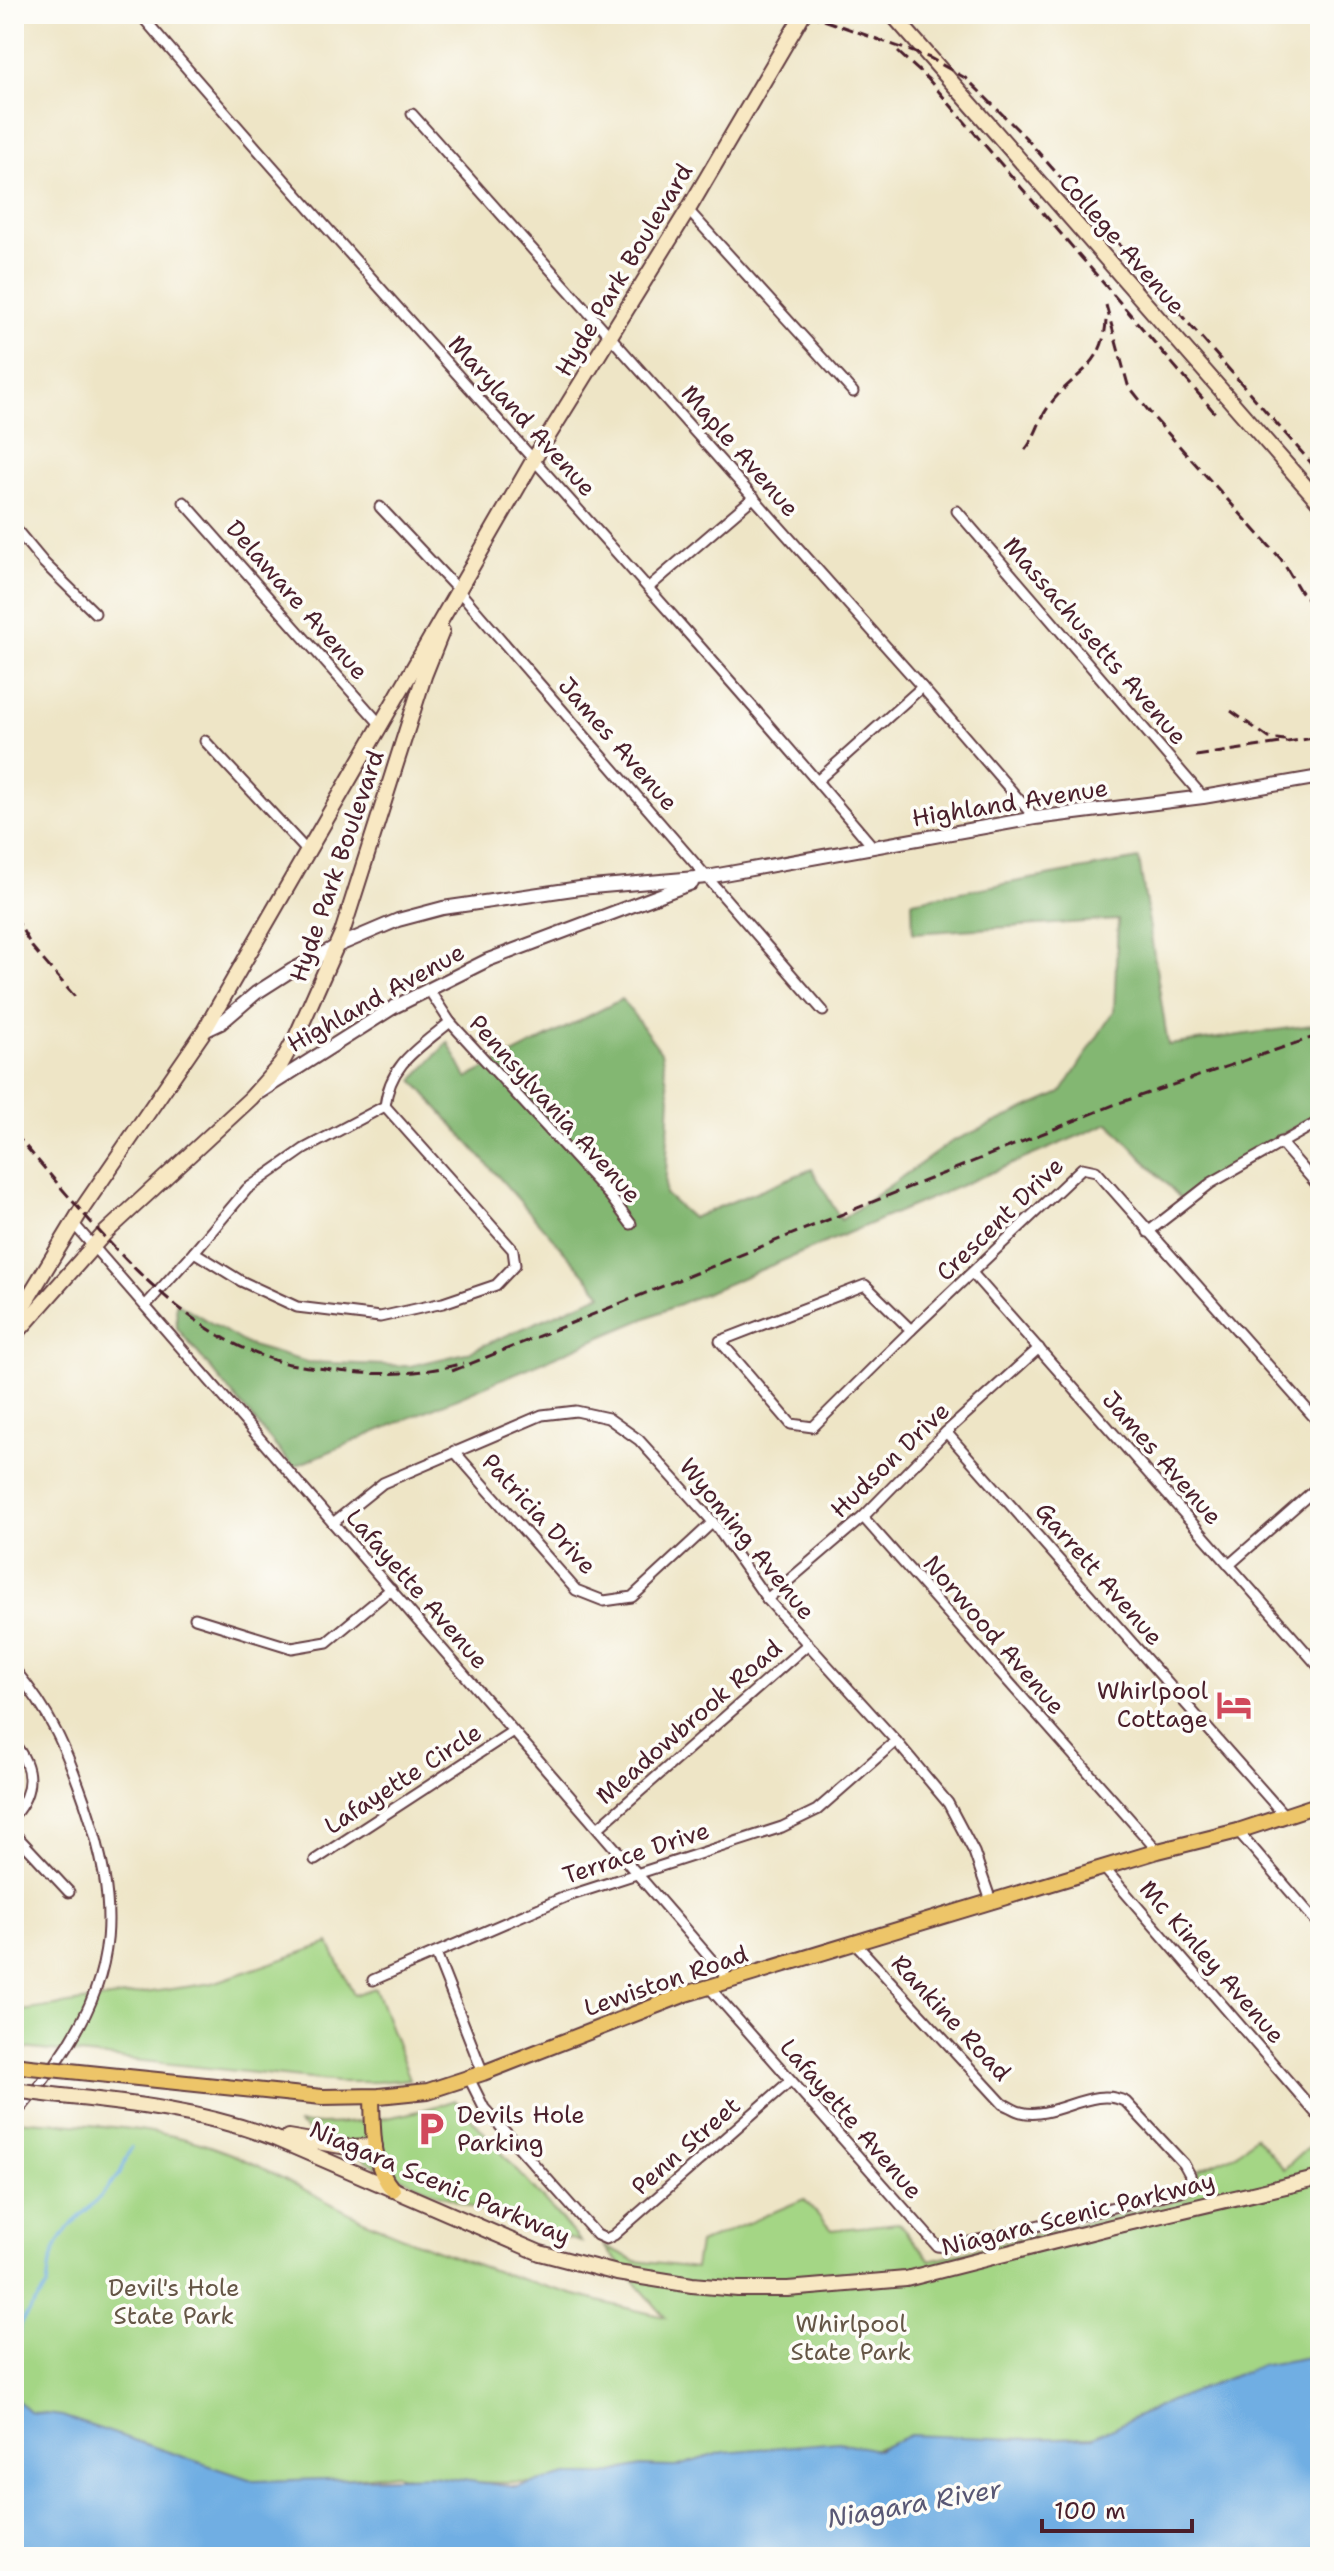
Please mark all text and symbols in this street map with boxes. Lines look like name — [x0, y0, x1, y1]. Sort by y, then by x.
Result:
street label: Hyde Park Boulevard — [548, 158, 700, 382]
street label: College Avenue — [1052, 167, 1192, 321]
street label: Maryland Avenue — [441, 328, 603, 504]
street label: Maple Avenue — [674, 378, 806, 524]
street label: Delaware Avenue — [219, 513, 375, 687]
street label: Massachusetts Avenue — [996, 530, 1194, 752]
street label: James Avenue — [551, 670, 685, 818]
street label: Hyde Park Boulevard — [282, 746, 392, 986]
street label: Highland Avenue — [910, 772, 1110, 834]
street label: Highland Avenue — [282, 936, 470, 1060]
street label: Pennsylvania Avenue — [462, 1008, 648, 1210]
street label: Crescent Drive — [929, 1150, 1071, 1288]
street label: James Avenue — [1095, 1384, 1229, 1532]
street label: Hudson Drive — [823, 1395, 957, 1525]
street label: Patricia Drive — [475, 1447, 603, 1581]
street label: Wyoming Avenue — [672, 1451, 822, 1627]
street label: Garrett Avenue — [1028, 1496, 1170, 1652]
street label: Lafayette Avenue — [338, 1502, 496, 1676]
street label: Norwood Avenue — [916, 1549, 1072, 1721]
street label: Meadowbrook Road — [589, 1632, 789, 1812]
place label: Whirlpool Cottage — [1097, 1675, 1209, 1735]
hotel icon: Whirlpool Cottage — [1215, 1686, 1253, 1724]
street label: Lafayette Circle — [318, 1716, 488, 1842]
street label: Terrace Drive — [559, 1814, 713, 1892]
street label: Mc Kinley Avenue — [1132, 1874, 1292, 2050]
street label: Lewiston Road — [580, 1938, 752, 2024]
street label: Rankine Road — [884, 1948, 1018, 2088]
street label: Lafayette Avenue — [772, 2032, 930, 2206]
street label: Penn Street — [625, 2090, 747, 2202]
place label: Devils Hole Parking — [457, 2099, 585, 2159]
parking icon: Devils Hole Parking — [412, 2110, 450, 2148]
street label: Niagara Scenic Parkway — [305, 2113, 575, 2253]
street label: Niagara Scenic Parkway — [938, 2165, 1218, 2263]
park label: Devil's Hole State Park — [108, 2272, 240, 2332]
park label: Whirlpool State Park — [791, 2308, 911, 2368]
water label: Niagara River — [824, 2470, 1005, 2536]
scale bar — [1042, 2483, 1192, 2533]
text: 100 m — [1054, 2495, 1126, 2527]

